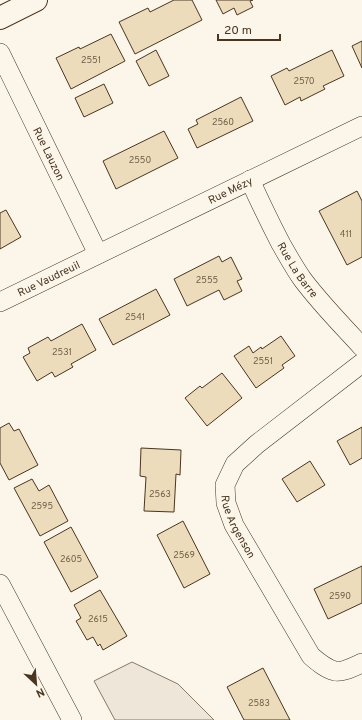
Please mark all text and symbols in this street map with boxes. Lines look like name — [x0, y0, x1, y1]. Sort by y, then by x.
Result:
scale bar — [218, 16, 280, 42]
text: 20 m — [224, 23, 252, 39]
house number: 2551 — [81, 55, 101, 66]
house number: 2570 — [293, 76, 315, 87]
house number: 2560 — [212, 117, 234, 128]
street label: Rue Lauzon — [29, 125, 67, 183]
house number: 2550 — [129, 155, 151, 166]
street label: Rue Mézy — [206, 174, 255, 208]
house number: 411 — [340, 229, 352, 240]
street label: Rue La Barre — [274, 240, 320, 301]
street label: Rue Vaudreuil — [15, 258, 83, 300]
house number: 2555 — [196, 275, 218, 286]
house number: 2541 — [125, 312, 145, 323]
house number: 2531 — [52, 347, 72, 358]
house number: 2551 — [253, 356, 273, 367]
house number: 2563 — [149, 489, 171, 500]
street label: Rue Argenson — [218, 495, 258, 561]
house number: 2595 — [31, 501, 53, 512]
house number: 2569 — [173, 550, 195, 561]
house number: 2605 — [60, 554, 82, 565]
house number: 2590 — [329, 591, 351, 602]
house number: 2615 — [88, 614, 108, 625]
north arrow — [16, 664, 56, 704]
text: N — [33, 684, 47, 700]
house number: 2583 — [248, 698, 270, 709]

